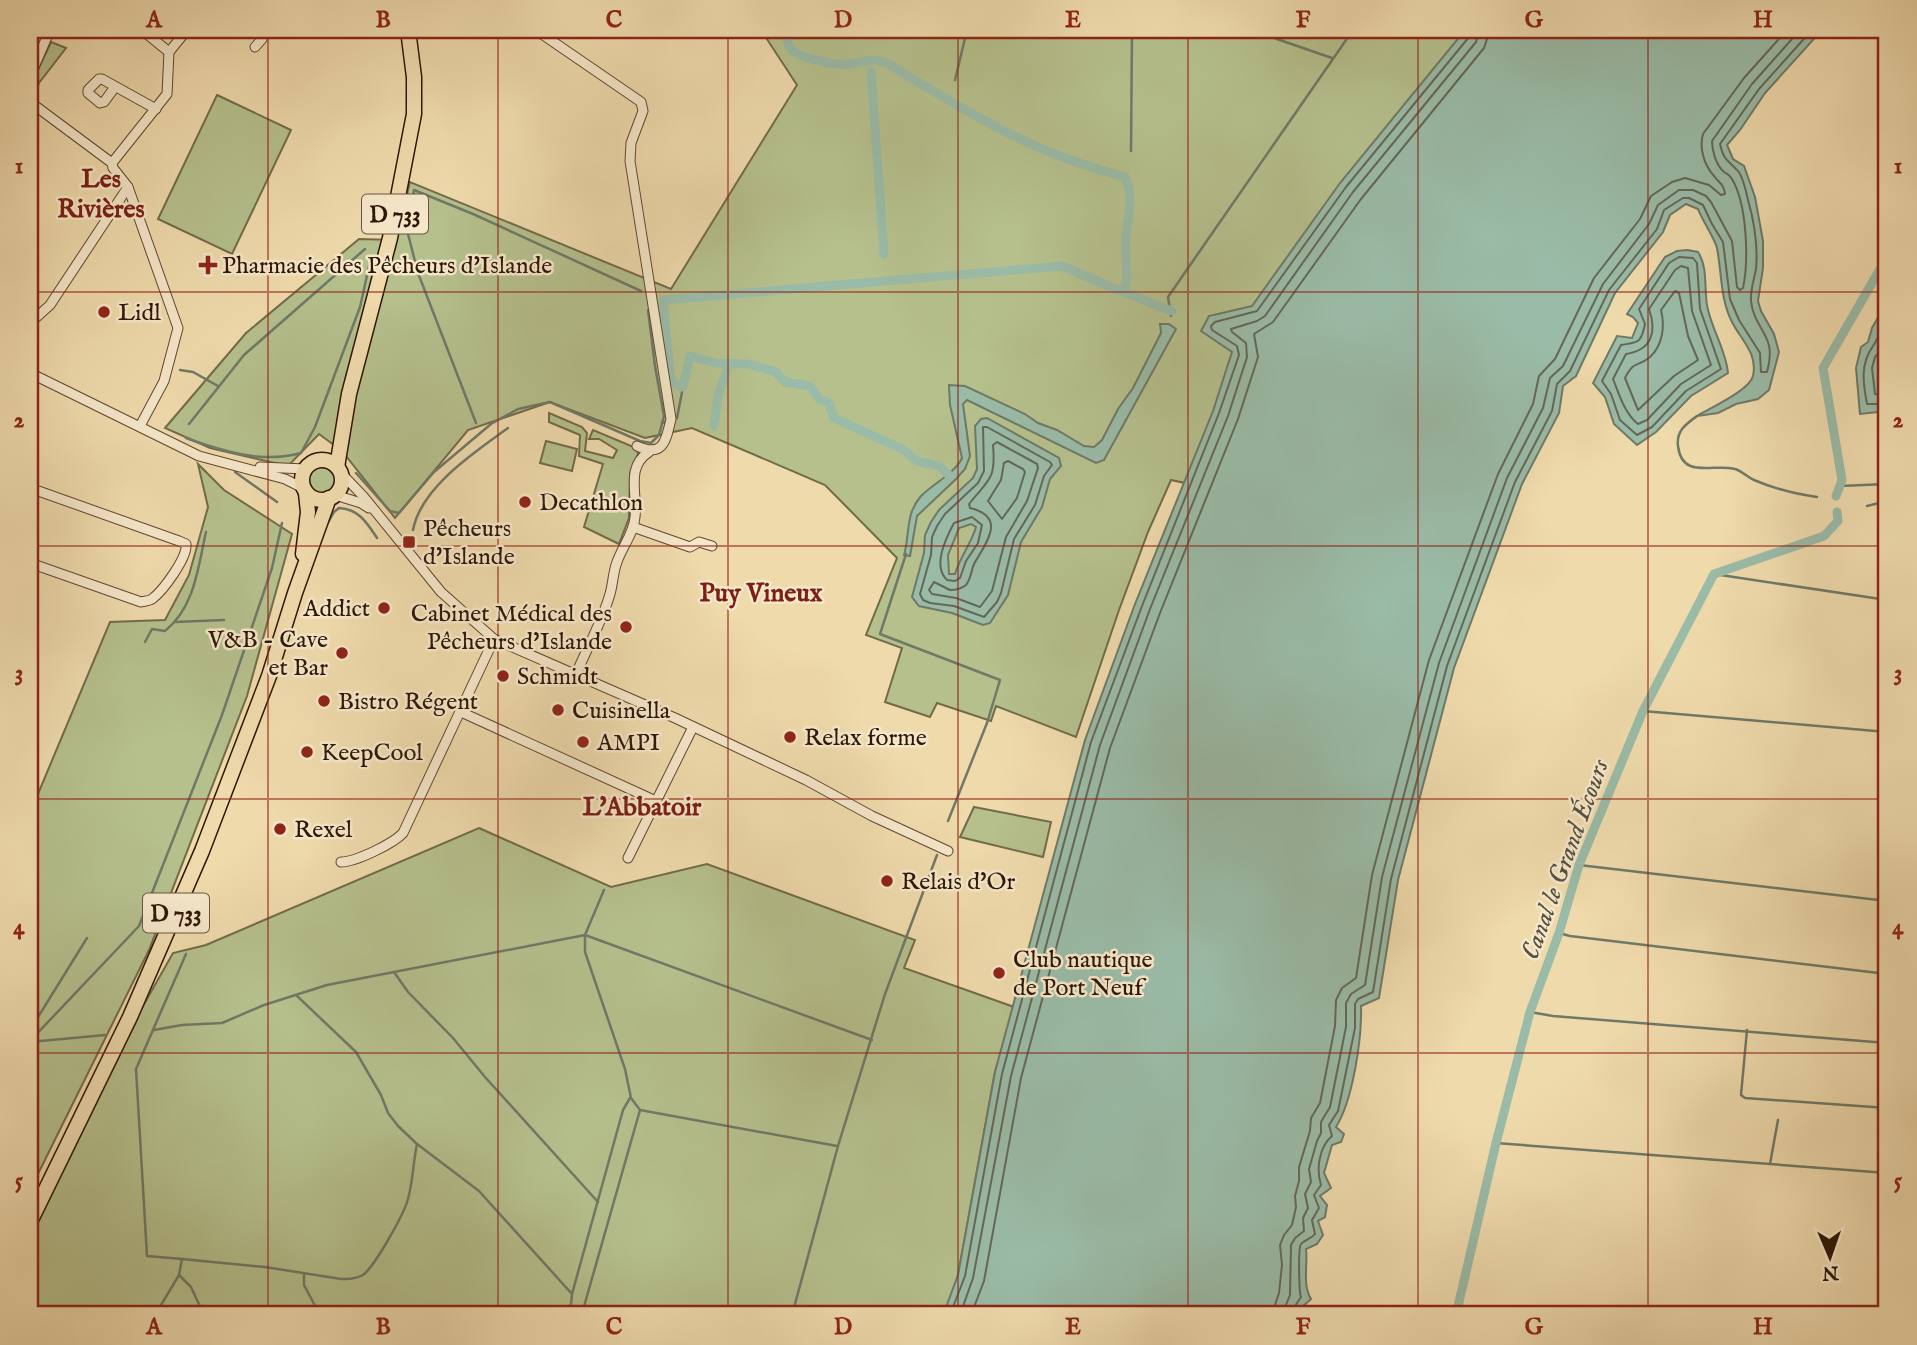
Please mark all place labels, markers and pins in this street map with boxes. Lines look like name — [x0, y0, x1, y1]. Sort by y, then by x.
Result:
place label: Pharmacie des Pêcheurs d'Islande — [222, 251, 552, 282]
marker: Pharmacie des Pêcheurs d'Islande — [200, 257, 216, 273]
place label: Lidl — [118, 298, 161, 329]
marker: Lidl — [96, 304, 112, 320]
place label: Decathlon — [539, 488, 643, 519]
marker: Decathlon — [517, 494, 533, 510]
place label: Pêcheurs d'Islande — [423, 514, 515, 573]
marker: Pêcheurs d'Islande — [401, 534, 417, 550]
place label: Addict — [302, 594, 370, 625]
place label: Cabinet Médical des Pêcheurs d'Islande — [411, 599, 612, 658]
marker: Addict — [376, 600, 392, 616]
marker: Cabinet Médical des Pêcheurs d'Islande — [618, 619, 634, 635]
place label: V&B - Cave et Bar — [207, 625, 328, 684]
marker: V&B - Cave et Bar — [334, 645, 350, 661]
place label: Schmidt — [517, 662, 598, 693]
marker: Schmidt — [495, 668, 511, 684]
place label: Bistro Régent — [338, 687, 478, 718]
marker: Bistro Régent — [316, 693, 332, 709]
place label: Cuisinella — [572, 696, 671, 727]
marker: Cuisinella — [550, 702, 566, 718]
place label: Relax forme — [804, 723, 927, 754]
place label: AMPI — [596, 728, 660, 759]
marker: Relax forme — [782, 729, 798, 745]
marker: AMPI — [575, 734, 591, 750]
place label: KeepCool — [321, 738, 423, 769]
marker: KeepCool — [299, 744, 315, 760]
place label: Rexel — [294, 815, 353, 846]
marker: Rexel — [272, 821, 288, 837]
place label: Relais d'Or — [901, 867, 1015, 898]
marker: Relais d'Or — [879, 873, 895, 889]
place label: Club nautique de Port Neuf — [1013, 945, 1153, 1004]
marker: Club nautique de Port Neuf — [991, 965, 1007, 981]

